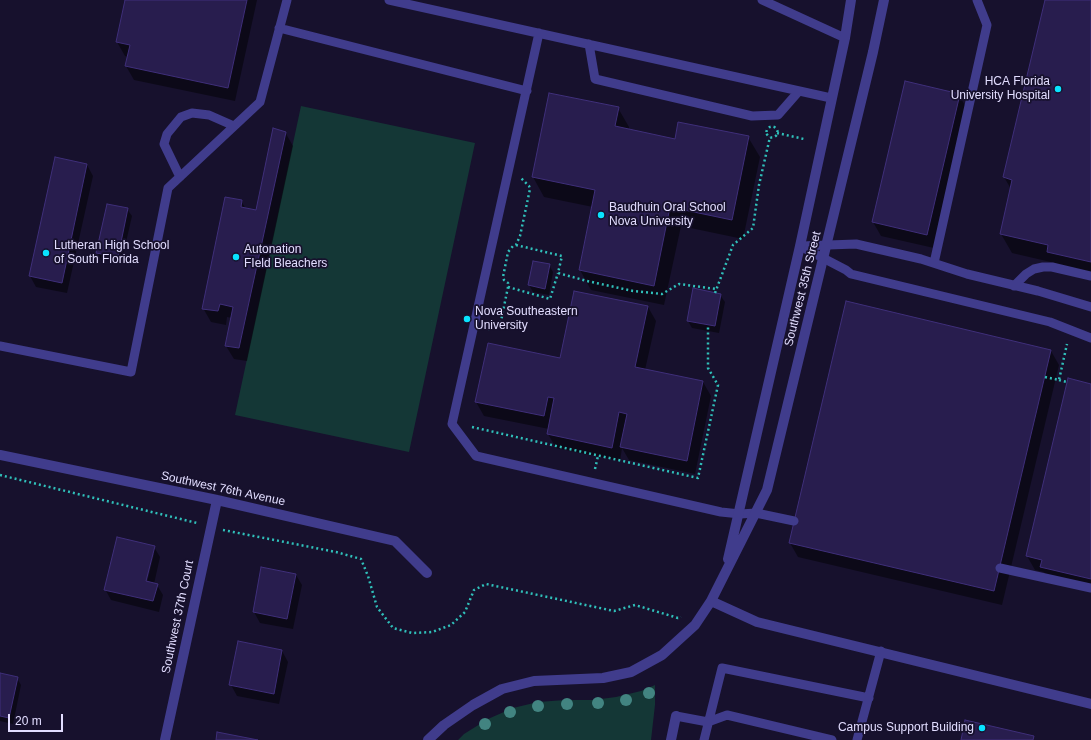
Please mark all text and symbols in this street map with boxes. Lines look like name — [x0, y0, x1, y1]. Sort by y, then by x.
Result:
place label: HCA Florida University Hospital — [951, 75, 1050, 103]
marker: HCA Florida University Hospital — [1053, 84, 1063, 94]
place label: Baudhuin Oral School Nova University — [609, 201, 726, 229]
marker: Baudhuin Oral School Nova University — [596, 210, 606, 220]
street label: Southwest 35th Street — [782, 230, 824, 348]
place label: Lutheran High School of South Florida — [54, 239, 169, 267]
place label: Autonation FIeld Bleachers — [244, 243, 327, 271]
marker: Lutheran High School of South Florida — [41, 248, 51, 258]
marker: Autonation FIeld Bleachers — [231, 252, 241, 262]
place label: Nova Southeastern University — [475, 305, 578, 333]
marker: Nova Southeastern University — [462, 314, 472, 324]
street label: Southwest 76th Avenue — [160, 469, 286, 509]
street label: Southwest 37th Court — [159, 559, 197, 675]
scale bar — [10, 706, 65, 732]
text: 20 m — [15, 714, 42, 728]
place label: Campus Support Building — [838, 721, 974, 735]
marker: Campus Support Building — [977, 723, 987, 733]

